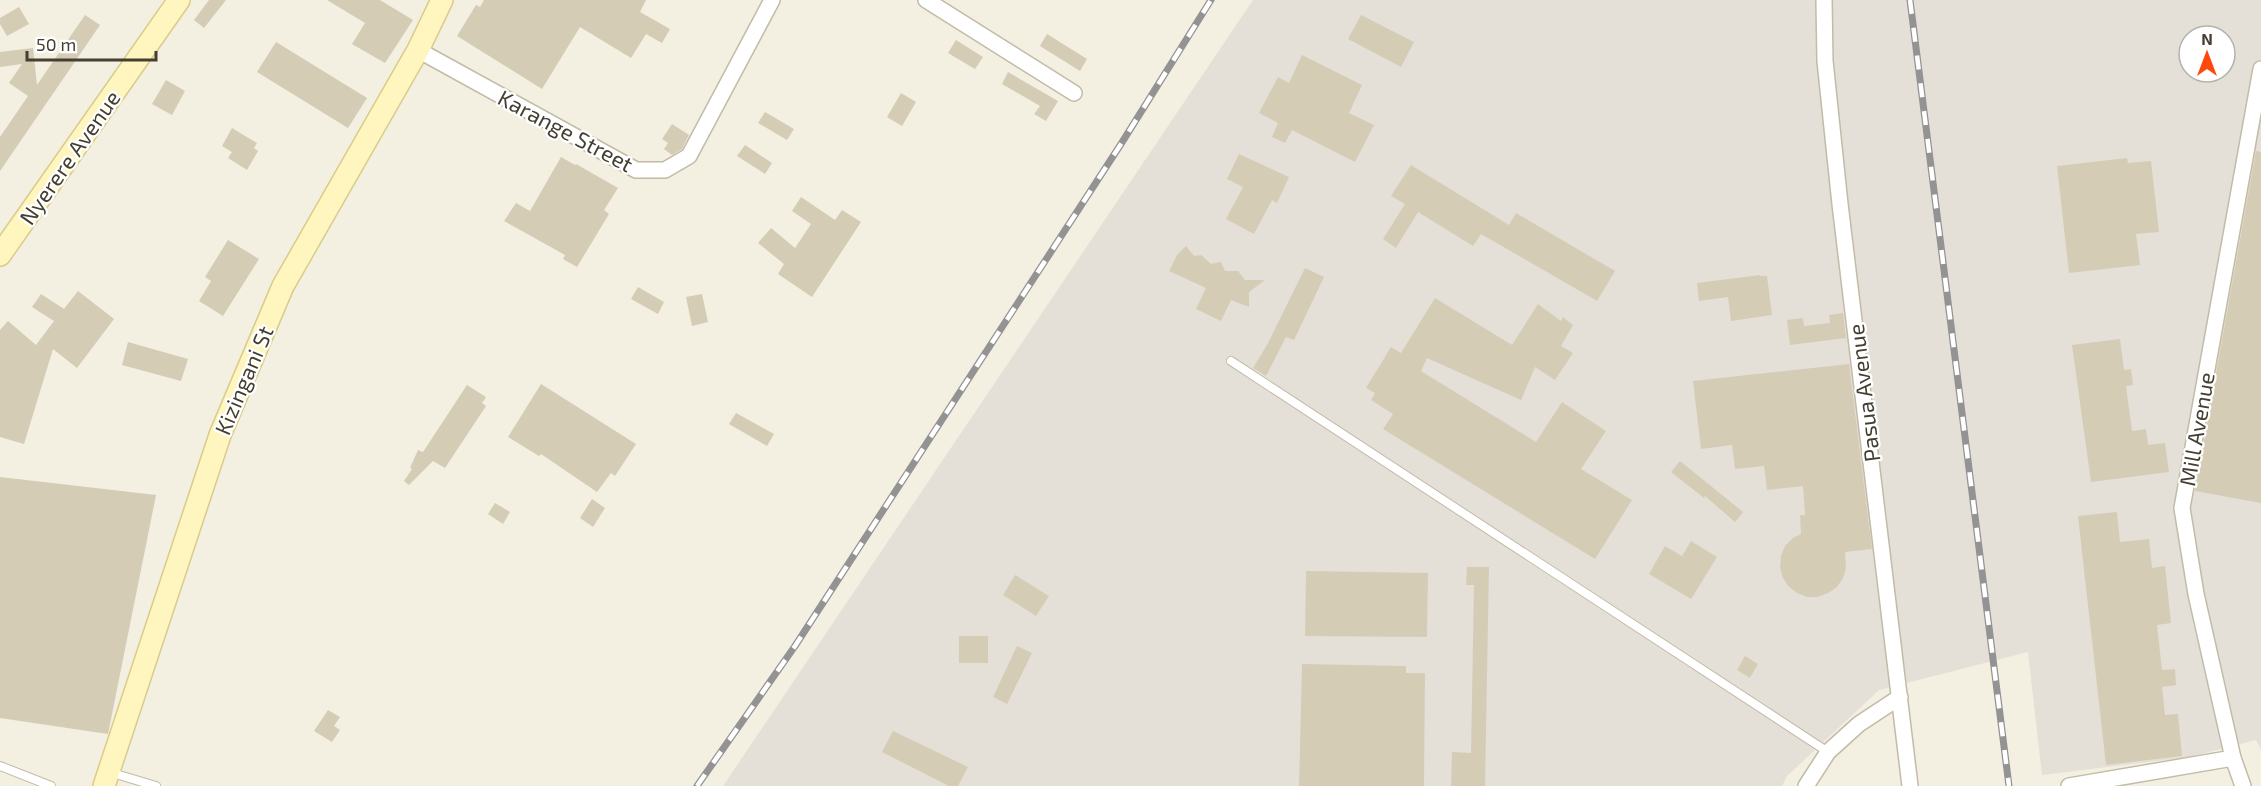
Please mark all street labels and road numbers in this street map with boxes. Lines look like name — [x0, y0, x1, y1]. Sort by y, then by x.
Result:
street label: Karange Street — [494, 84, 638, 176]
street label: Nyerere Avenue — [13, 85, 125, 229]
street label: Kizingani St — [208, 322, 278, 438]
street label: Pasua Avenue — [1842, 322, 1884, 464]
street label: Mill Avenue — [2173, 370, 2219, 488]

